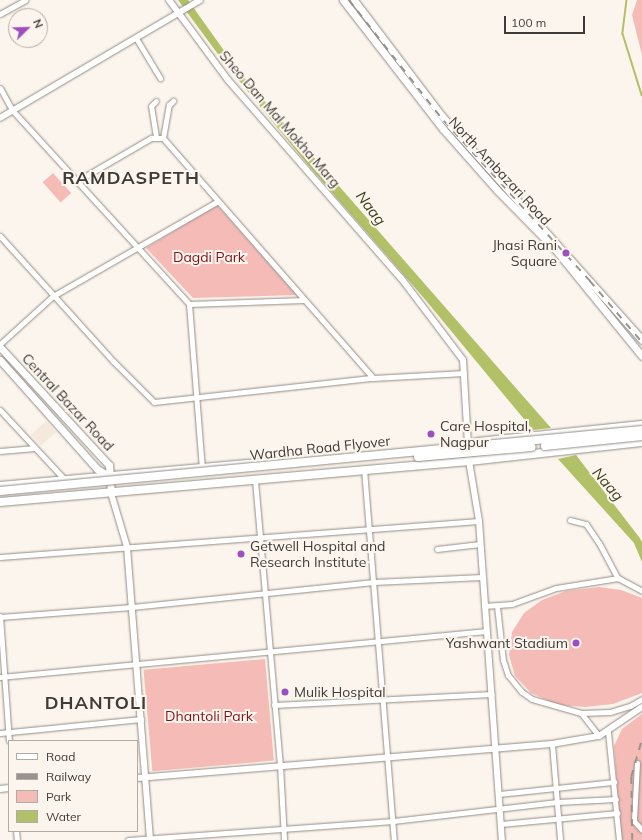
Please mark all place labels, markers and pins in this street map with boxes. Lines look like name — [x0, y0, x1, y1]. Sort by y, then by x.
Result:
place label: Jhasi Rani Square — [492, 237, 557, 270]
marker: Jhasi Rani Square — [560, 247, 572, 259]
place label: Care Hospital, Nagpur — [440, 418, 531, 450]
marker: Care Hospital, Nagpur — [425, 428, 437, 440]
place label: Getwell Hospital and Research Institute — [250, 538, 386, 570]
marker: Getwell Hospital and Research Institute — [235, 548, 247, 560]
place label: Yashwant Stadium — [446, 635, 568, 651]
marker: Yashwant Stadium — [571, 638, 581, 648]
place label: Mulik Hospital — [294, 684, 386, 700]
marker: Mulik Hospital — [279, 686, 291, 698]

